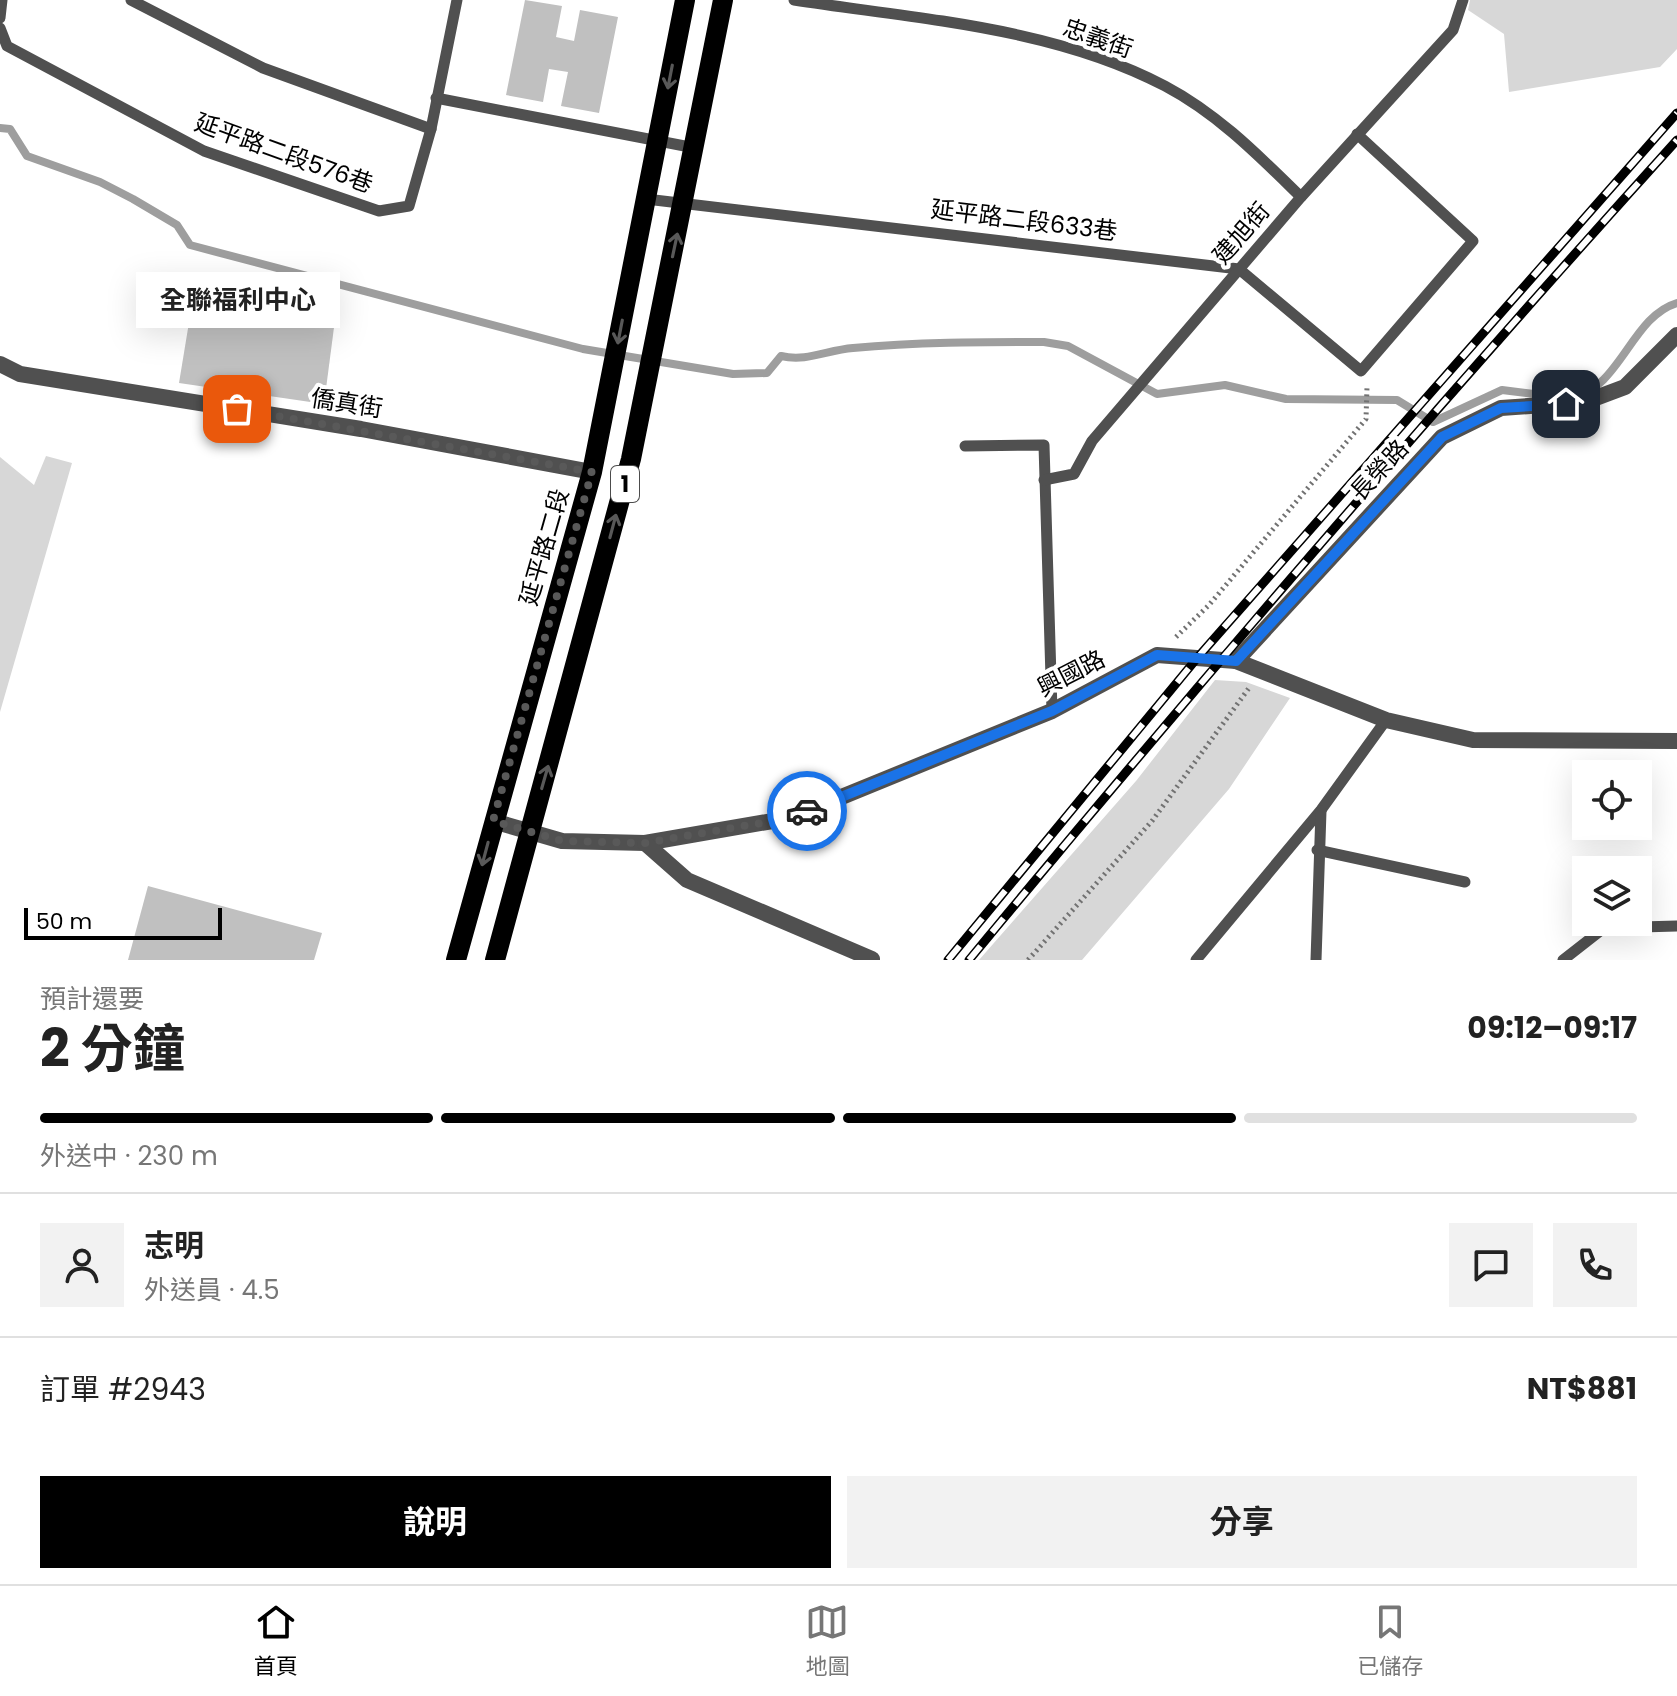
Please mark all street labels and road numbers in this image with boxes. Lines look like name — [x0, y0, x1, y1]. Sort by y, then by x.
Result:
street label: 忠義街 — [1059, 11, 1137, 65]
street label: 延平路二段576巷 — [190, 105, 378, 201]
street label: 延平路二段633巷 — [929, 192, 1119, 248]
street label: 建旭街 — [1205, 195, 1277, 271]
street label: 僑真街 — [309, 381, 385, 425]
street label: 長榮路 — [1342, 432, 1416, 508]
road number: 1 — [611, 466, 639, 502]
street label: 延平路二段 — [512, 485, 576, 609]
street label: 興國路 — [1031, 642, 1111, 704]

